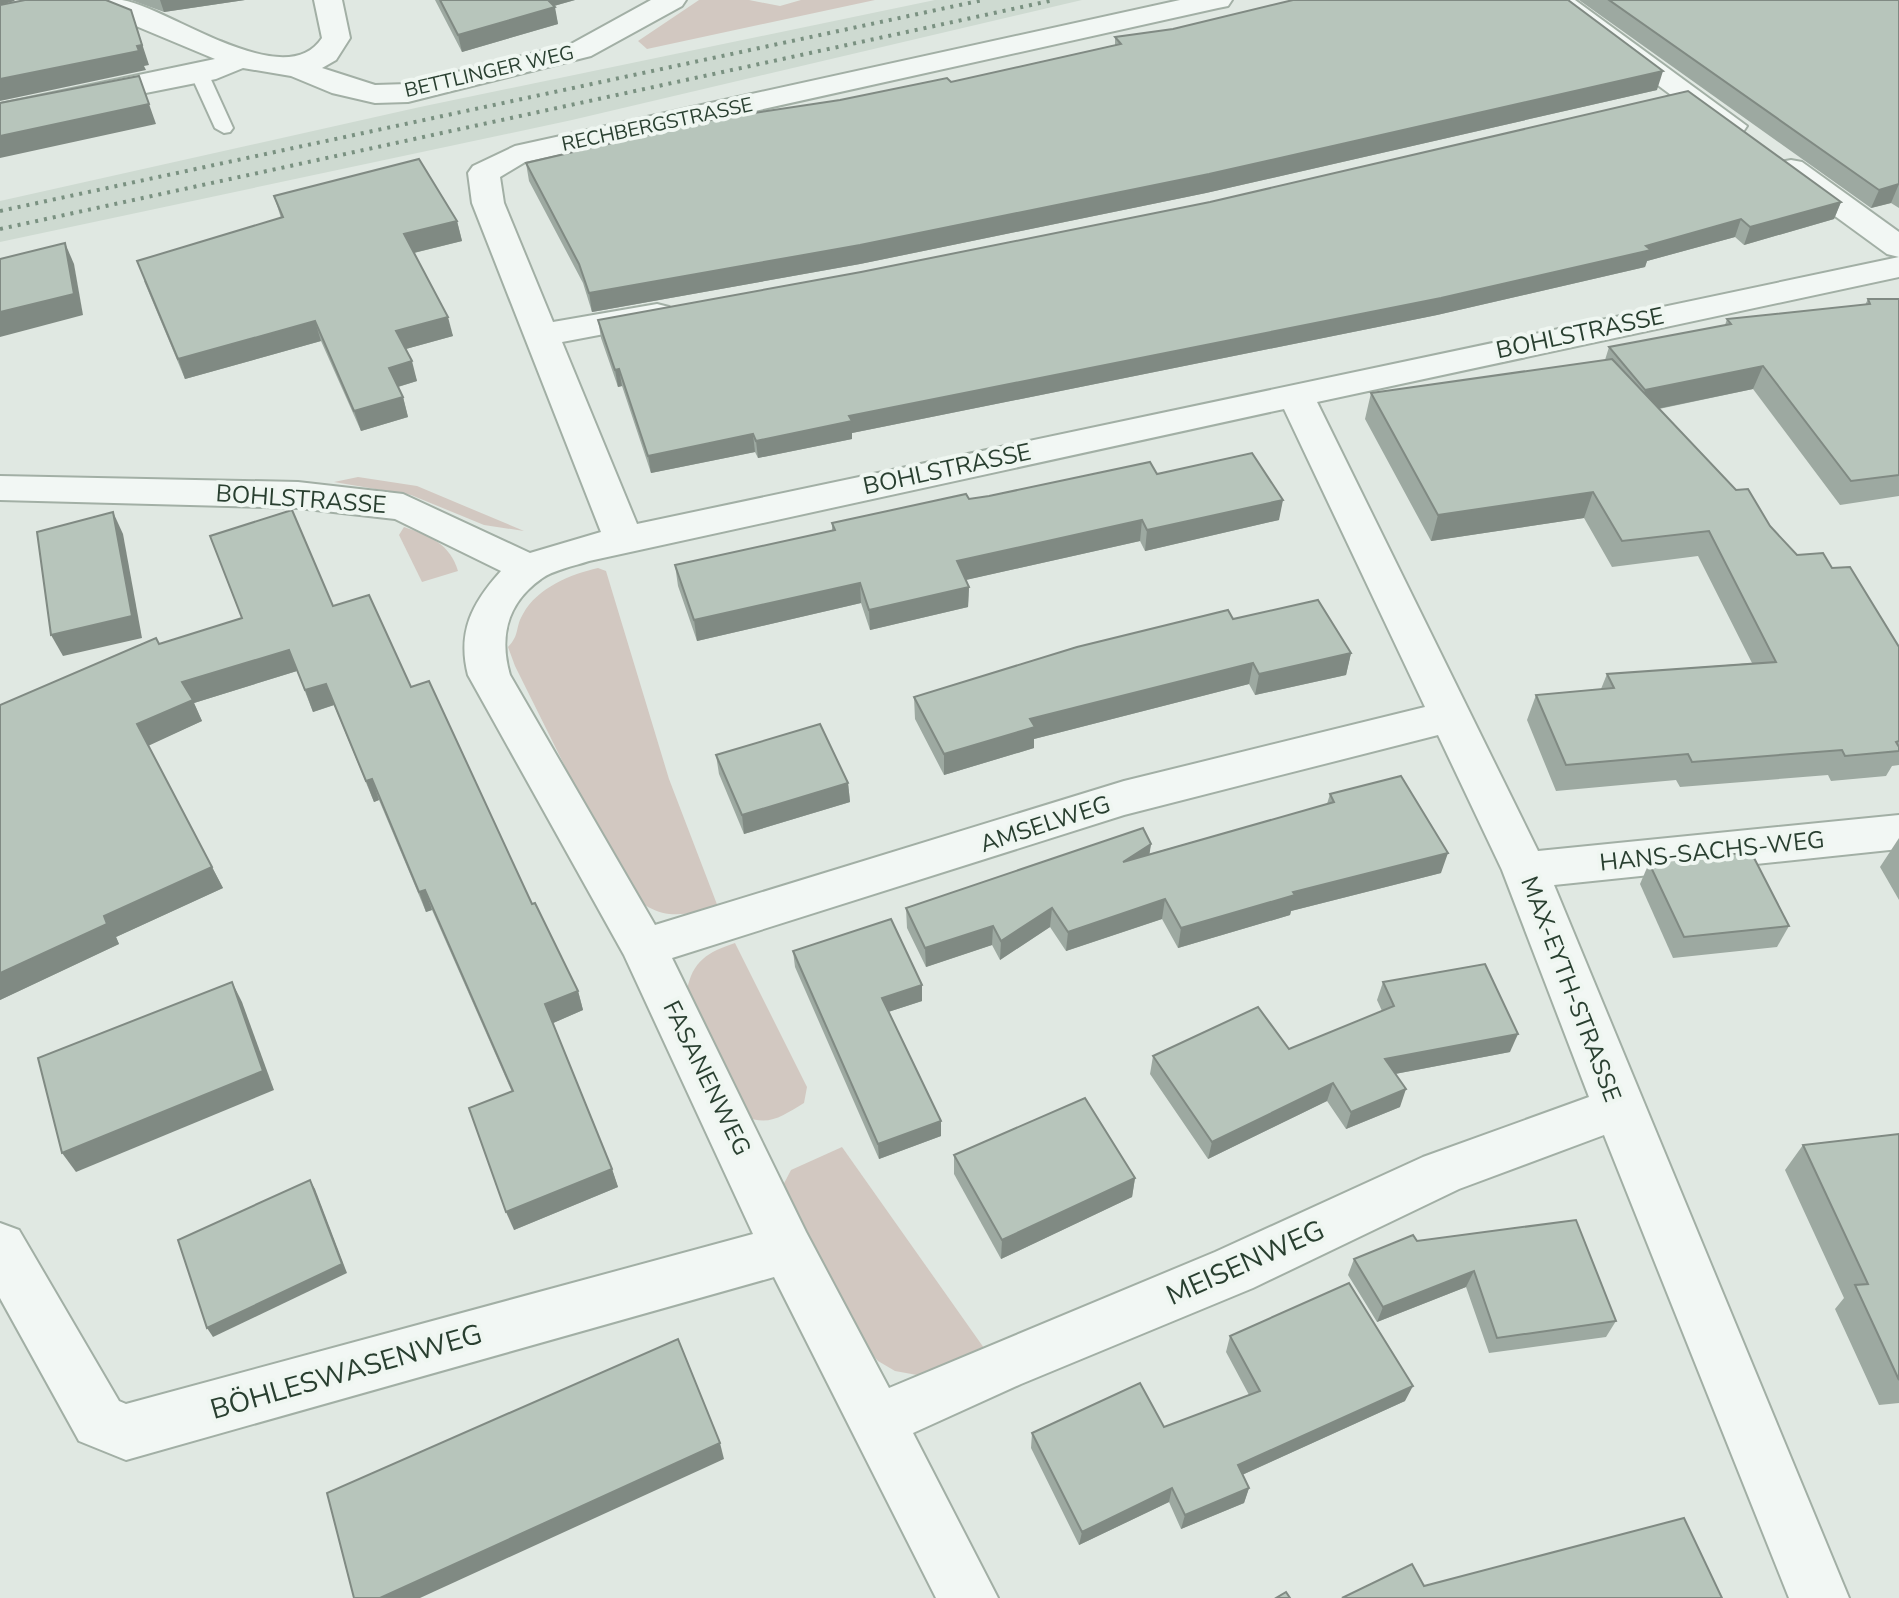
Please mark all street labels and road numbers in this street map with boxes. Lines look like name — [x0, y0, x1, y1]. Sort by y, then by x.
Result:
street label: BETTLINGER WEG — [402, 39, 576, 104]
street label: RECHBERGSTRASSE — [559, 91, 755, 158]
street label: BOHLSTRASSE — [1493, 300, 1667, 366]
street label: BOHLSTRASSE — [860, 436, 1034, 502]
street label: BOHLSTRASSE — [215, 477, 387, 521]
street label: AMSELWEG — [976, 788, 1114, 860]
street label: HANS-SACHS-WEG — [1598, 823, 1826, 879]
street label: MAX-EYTH-STRASSE — [1513, 872, 1629, 1106]
street label: FASANENWEG — [656, 995, 758, 1161]
street label: MEISENWEG — [1160, 1211, 1330, 1315]
street label: BÖHLESWASENWEG — [206, 1315, 487, 1429]

